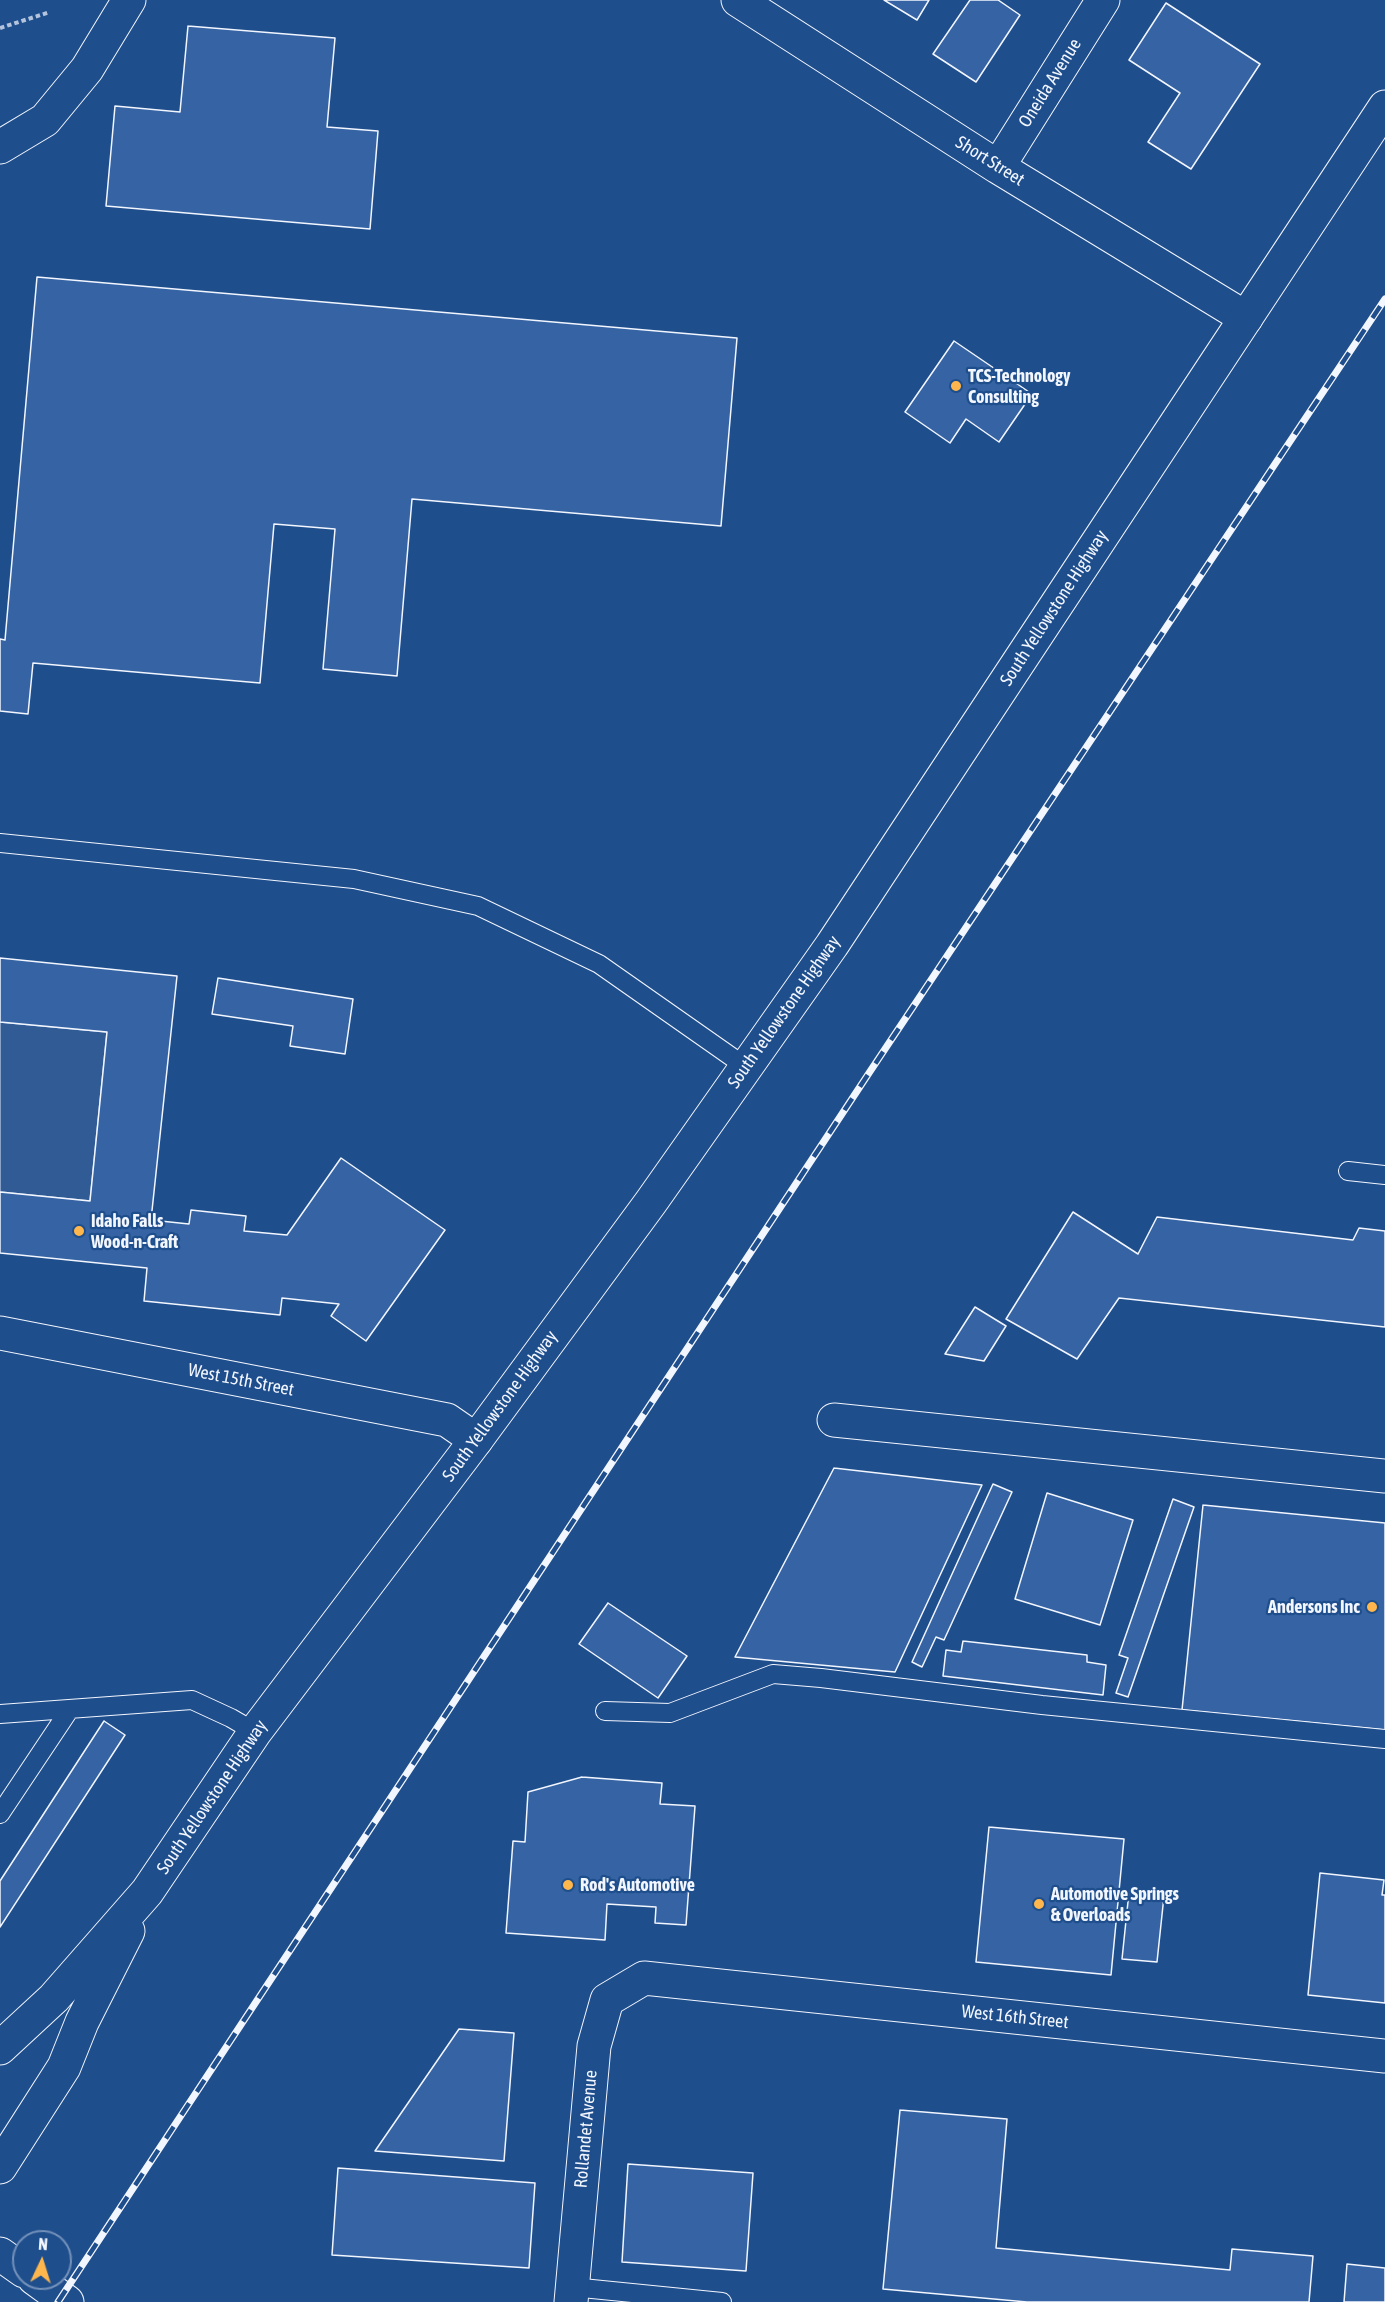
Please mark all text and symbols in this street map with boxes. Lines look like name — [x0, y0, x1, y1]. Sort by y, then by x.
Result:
street label: Oneida Avenue — [1014, 35, 1086, 131]
street label: Short Street — [952, 131, 1028, 191]
place label: TCS-Technology Consulting — [968, 365, 1070, 407]
marker: TCS-Technology Consulting — [949, 379, 963, 393]
street label: South Yellowstone Highway — [996, 526, 1112, 690]
street label: South Yellowstone Highway — [723, 932, 845, 1092]
place label: Idaho Falls Wood-n-Craft — [91, 1210, 178, 1252]
marker: Idaho Falls Wood-n-Craft — [72, 1224, 86, 1238]
street label: South Yellowstone Highway — [438, 1326, 562, 1486]
street label: West 15th Street — [186, 1359, 296, 1401]
place label: Andersons Inc — [1268, 1596, 1360, 1618]
marker: Andersons Inc — [1365, 1600, 1379, 1614]
street label: South Yellowstone Highway — [152, 1716, 272, 1878]
place label: Rod's Automotive — [580, 1874, 695, 1896]
marker: Rod's Automotive — [561, 1878, 575, 1892]
place label: Automotive Springs & Overloads — [1051, 1883, 1179, 1926]
marker: Automotive Springs & Overloads — [1032, 1897, 1046, 1911]
street label: West 16th Street — [960, 2001, 1070, 2033]
street label: Rollandet Avenue — [570, 2069, 602, 2189]
north arrow — [12, 2230, 72, 2290]
text: N — [38, 2235, 48, 2253]

